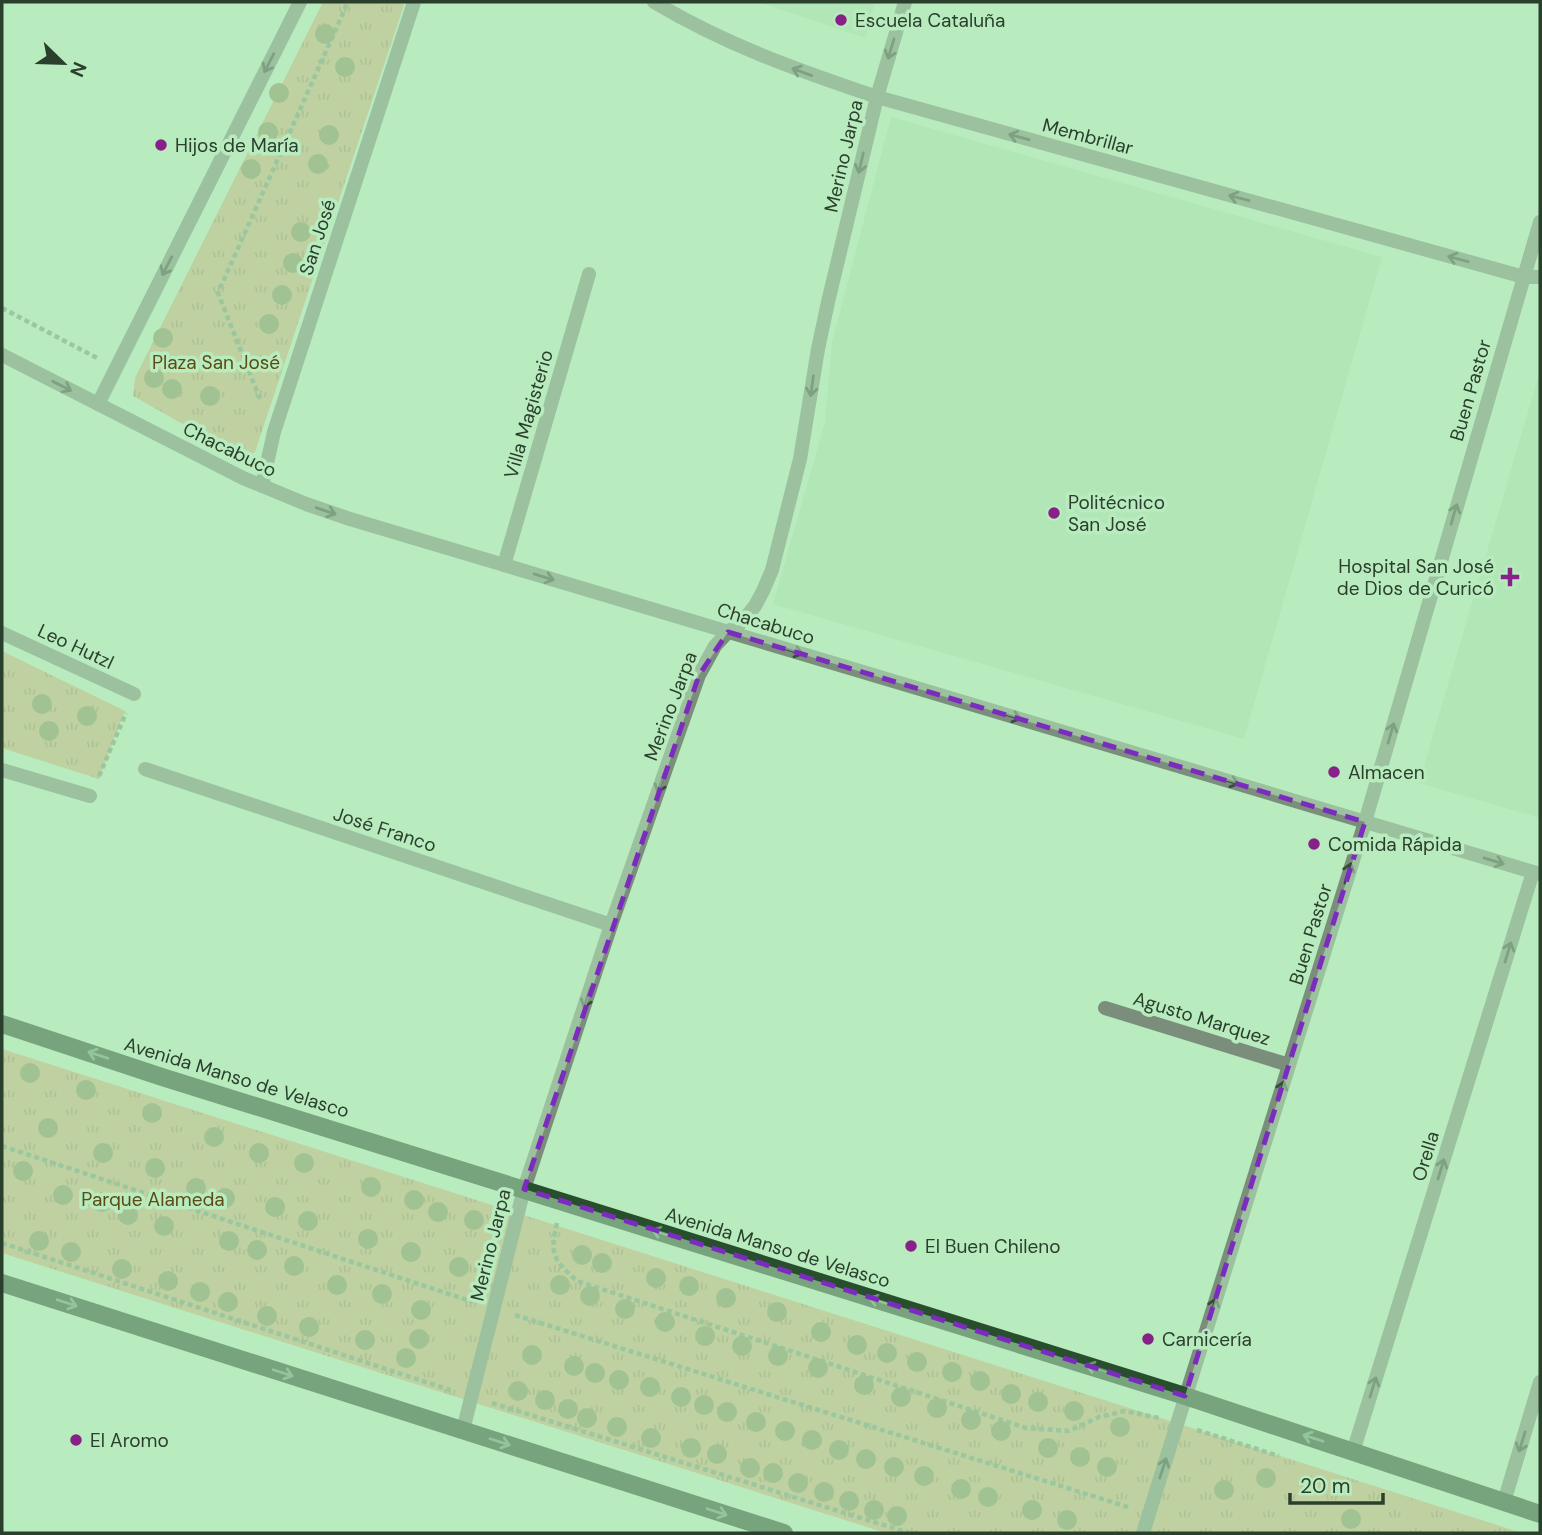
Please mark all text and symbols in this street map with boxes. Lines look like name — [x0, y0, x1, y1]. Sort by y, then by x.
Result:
place label: Escuela Cataluña — [855, 8, 1005, 33]
marker: Escuela Cataluña — [833, 12, 849, 28]
north arrow — [28, 28, 98, 98]
one-way arrow — [884, 38, 897, 60]
one-way arrow — [262, 52, 276, 73]
text: N — [64, 58, 92, 81]
one-way arrow — [791, 65, 813, 77]
street label: Merino Jarpa — [818, 97, 869, 215]
street label: Membrillar — [1040, 112, 1136, 161]
one-way arrow — [1009, 130, 1031, 143]
place label: Hijos de María — [175, 133, 299, 158]
marker: Hijos de María — [153, 137, 169, 153]
one-way arrow — [854, 151, 867, 174]
one-way arrow — [1228, 191, 1251, 204]
street label: San José — [293, 196, 341, 278]
one-way arrow — [1447, 251, 1469, 264]
one-way arrow — [160, 255, 174, 276]
street label: Buen Pastor — [1444, 336, 1497, 444]
street label: Villa Magisterio — [498, 347, 559, 481]
park label: Plaza San José — [152, 350, 280, 375]
one-way arrow — [806, 374, 819, 396]
one-way arrow — [52, 379, 72, 393]
street label: Chacabuco — [179, 416, 281, 483]
place label: Politécnico San José — [1068, 490, 1165, 537]
one-way arrow — [1449, 503, 1462, 525]
marker: Politécnico San José — [1046, 505, 1062, 521]
one-way arrow — [314, 506, 336, 518]
place label: Hospital San José de Dios de Curicó — [1337, 554, 1494, 601]
marker: Hospital San José de Dios de Curicó — [1500, 567, 1520, 587]
one-way arrow — [532, 571, 554, 584]
street label: Chacabuco — [714, 597, 818, 650]
street label: Leo Hutzl — [34, 618, 118, 675]
one-way arrow — [782, 646, 804, 659]
street label: Merino Jarpa — [638, 648, 703, 764]
one-way arrow — [1000, 711, 1022, 724]
one-way arrow — [1385, 722, 1398, 744]
place label: Almacen — [1348, 760, 1425, 785]
marker: Almacen — [1326, 764, 1342, 780]
one-way arrow — [654, 771, 666, 793]
one-way arrow — [1218, 776, 1240, 789]
street label: José Franco — [330, 801, 439, 858]
place label: Comida Rápida — [1328, 832, 1462, 857]
marker: Comida Rápida — [1306, 836, 1322, 852]
one-way arrow — [1483, 855, 1505, 868]
one-way arrow — [1343, 863, 1356, 885]
street label: Buen Pastor — [1283, 880, 1338, 988]
one-way arrow — [1503, 941, 1516, 963]
one-way arrow — [580, 986, 593, 1008]
street label: Agusto Marquez — [1130, 986, 1273, 1051]
street label: Avenida Manso de Velasco — [121, 1031, 352, 1124]
one-way arrow — [87, 1048, 109, 1061]
one-way arrow — [1276, 1080, 1288, 1102]
street label: Orella — [1406, 1128, 1445, 1184]
one-way arrow — [1435, 1159, 1448, 1181]
street label: Merino Jarpa — [464, 1186, 516, 1304]
park label: Parque Alameda — [81, 1187, 225, 1212]
street label: Avenida Manso de Velasco — [662, 1201, 893, 1294]
one-way arrow — [651, 1226, 673, 1239]
place label: El Buen Chileno — [925, 1234, 1060, 1259]
marker: El Buen Chileno — [903, 1238, 919, 1254]
one-way arrow — [868, 1293, 890, 1306]
one-way arrow — [1208, 1297, 1220, 1319]
one-way arrow — [55, 1298, 77, 1311]
place label: Carnicería — [1162, 1327, 1252, 1352]
marker: Carnicería — [1140, 1331, 1156, 1347]
one-way arrow — [1086, 1361, 1108, 1374]
one-way arrow — [272, 1367, 294, 1380]
one-way arrow — [1368, 1376, 1381, 1398]
place label: El Aromo — [90, 1428, 169, 1453]
one-way arrow — [1302, 1431, 1324, 1444]
one-way arrow — [1515, 1431, 1528, 1453]
marker: El Aromo — [68, 1432, 84, 1448]
one-way arrow — [489, 1436, 511, 1449]
one-way arrow — [1158, 1458, 1171, 1480]
scale bar — [1290, 1462, 1383, 1506]
text: 20 m — [1300, 1472, 1351, 1500]
one-way arrow — [705, 1507, 727, 1519]

